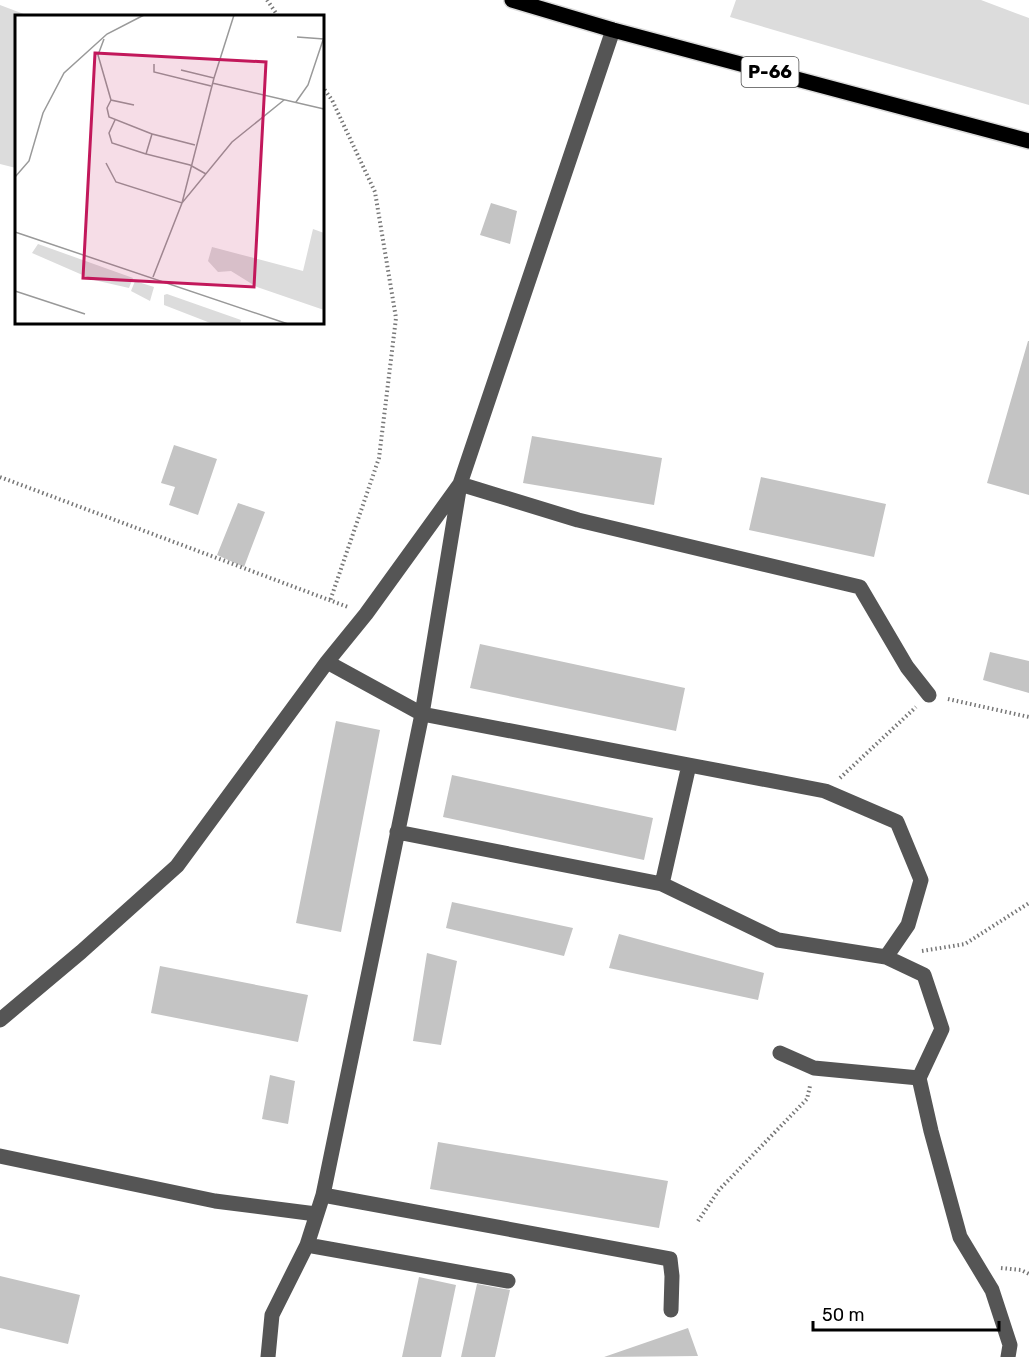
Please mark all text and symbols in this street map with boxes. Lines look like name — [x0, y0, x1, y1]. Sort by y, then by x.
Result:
inset map — [15, 15, 324, 324]
road number: Р-66 — [742, 57, 798, 87]
scale bar — [813, 1294, 999, 1332]
text: 50 m — [822, 1304, 865, 1326]

